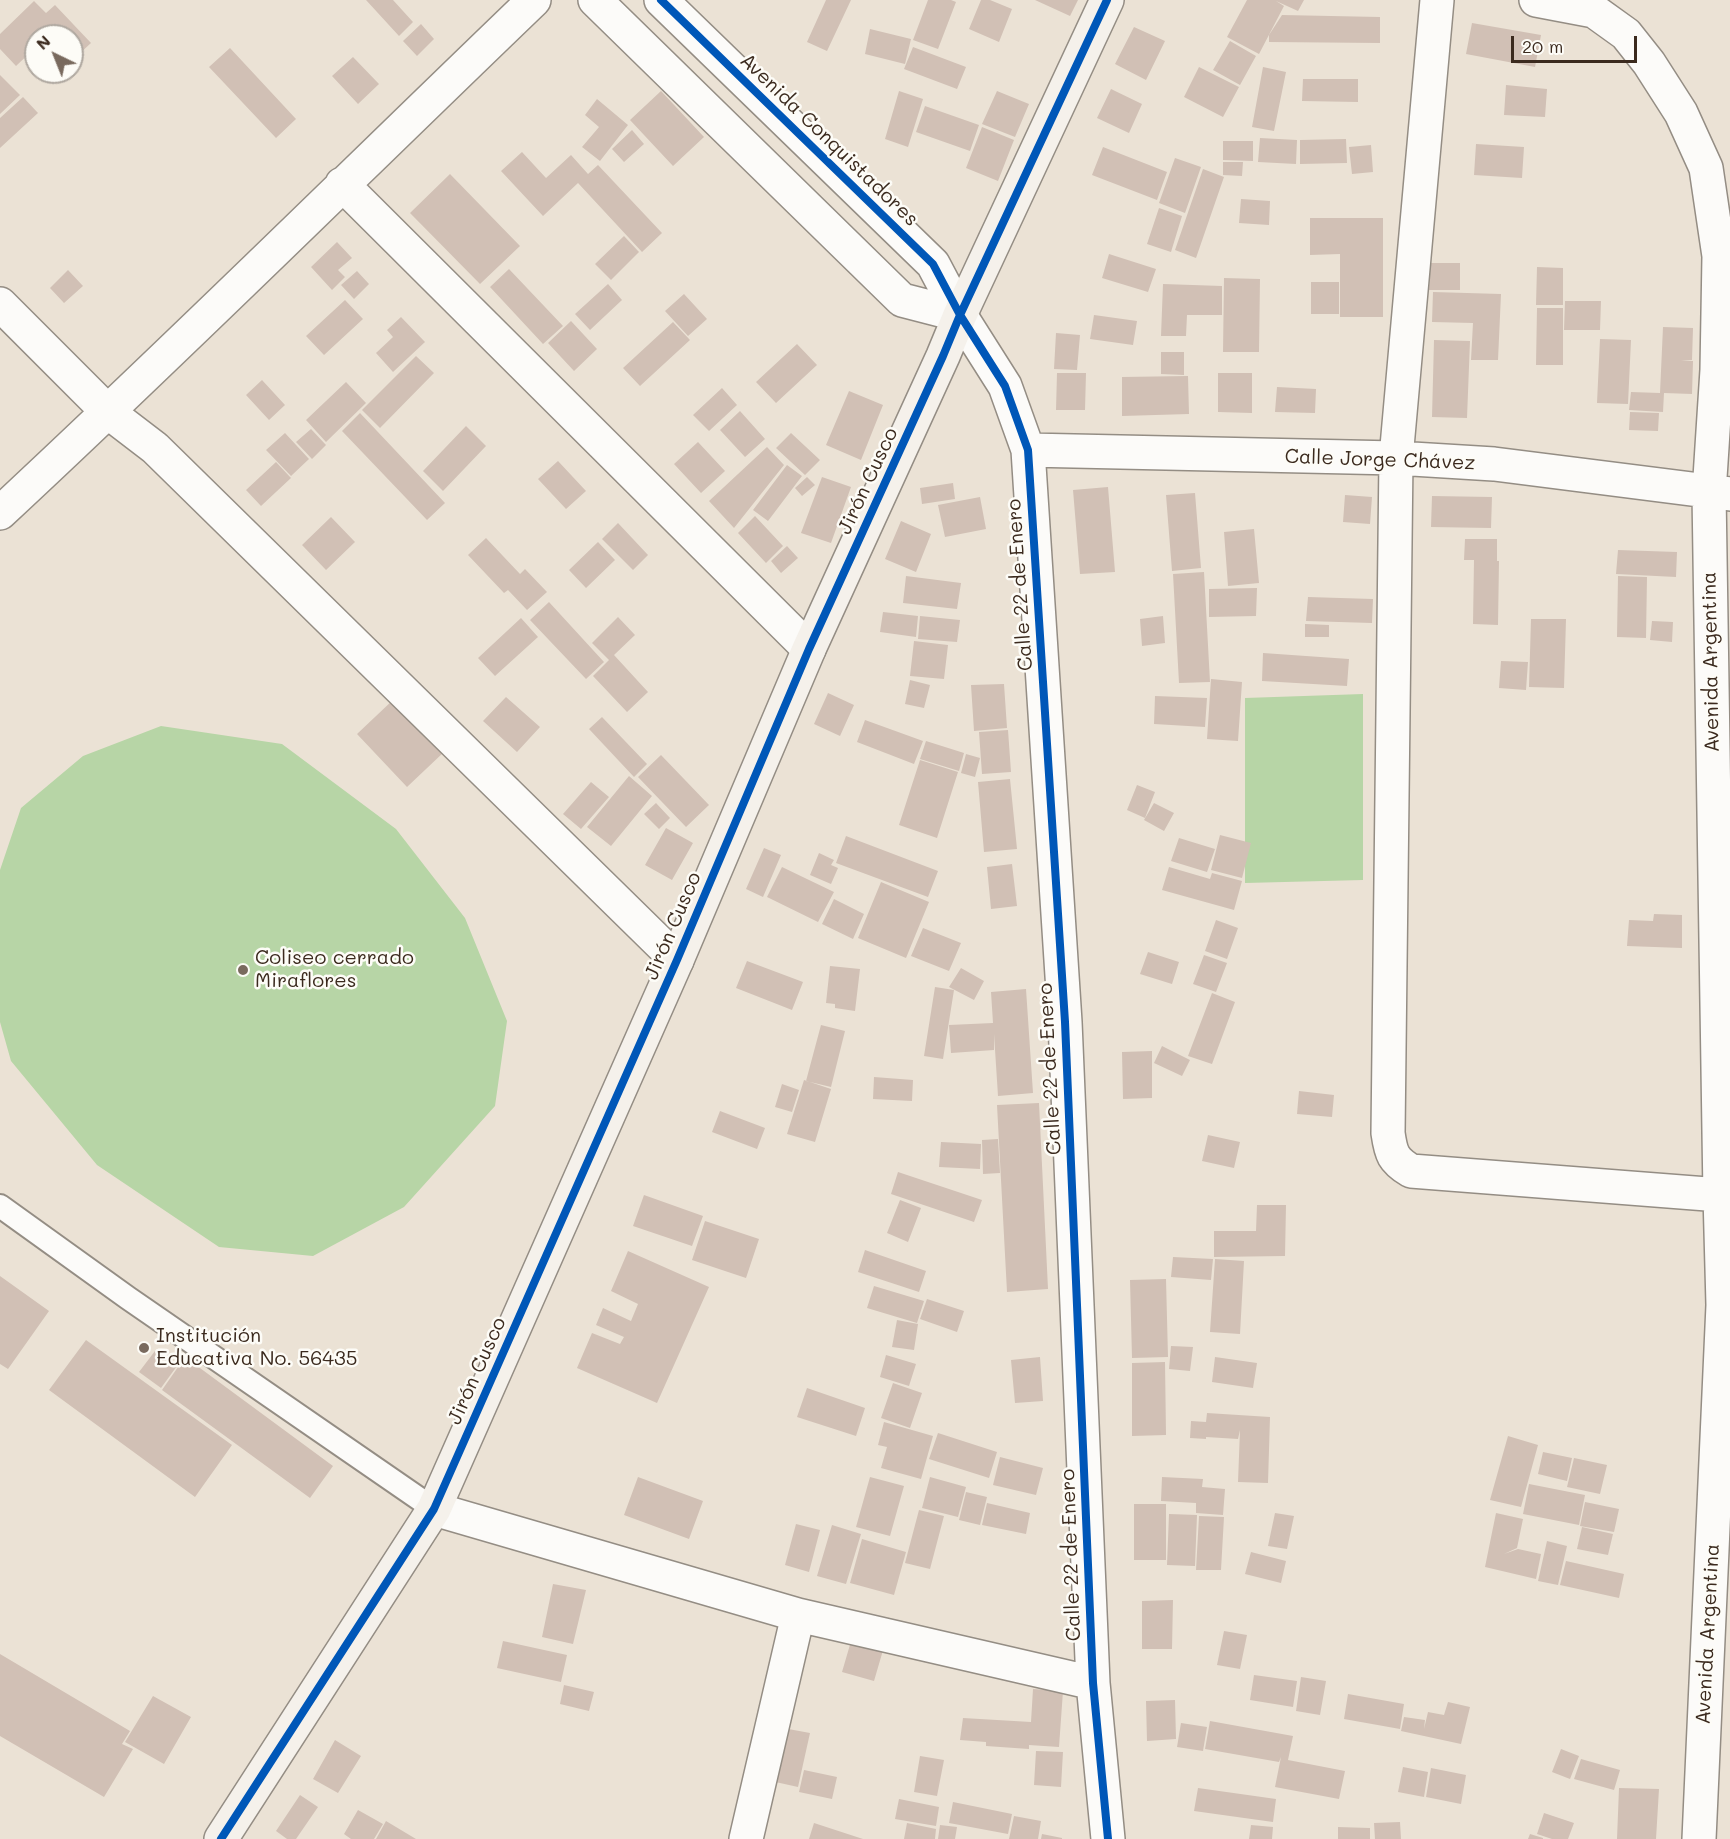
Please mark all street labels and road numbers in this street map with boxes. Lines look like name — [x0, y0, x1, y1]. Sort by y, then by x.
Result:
street label: Avenida Conquistadores — [735, 49, 923, 231]
street label: Jirón Cusco — [833, 424, 903, 538]
street label: Calle Jorge Chávez — [1284, 445, 1476, 475]
street label: Calle 22 de Enero — [1002, 498, 1038, 672]
street label: Avenida Argentina — [1697, 571, 1725, 753]
street label: Jirón Cusco — [639, 868, 707, 984]
street label: Calle 22 de Enero — [1034, 982, 1066, 1156]
street label: Jirón Cusco — [443, 1314, 511, 1428]
street label: Calle 22 de Enero — [1056, 1468, 1086, 1642]
street label: Avenida Argentina — [1691, 1543, 1725, 1725]

